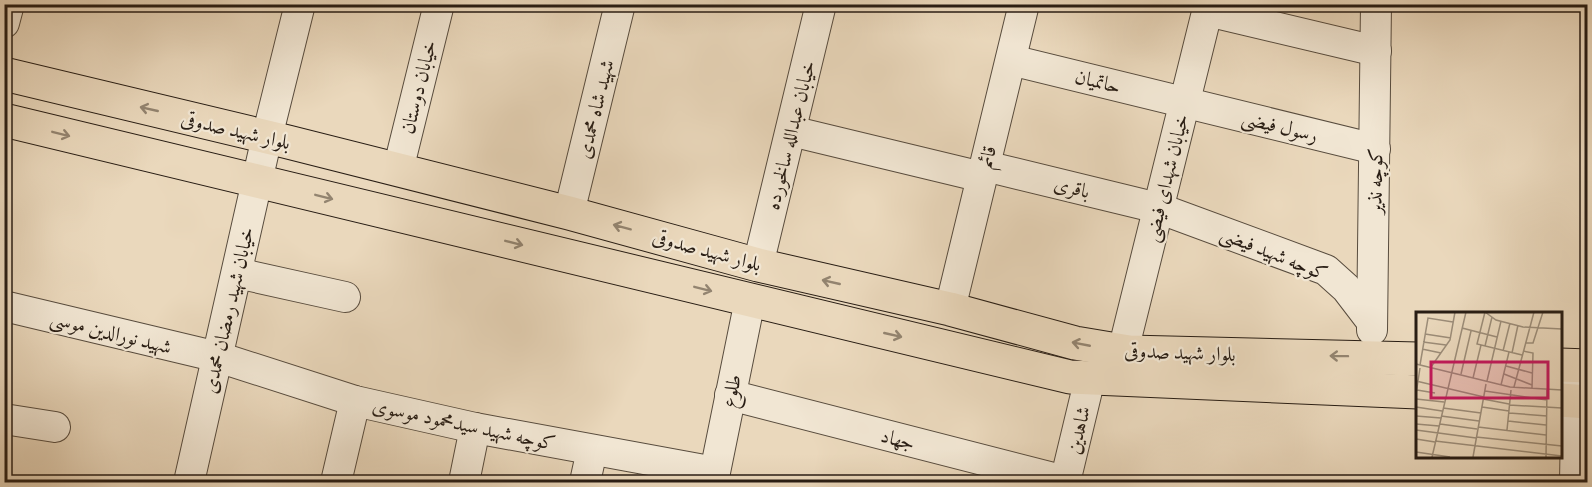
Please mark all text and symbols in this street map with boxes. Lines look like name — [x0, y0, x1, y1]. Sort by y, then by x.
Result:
street label: خیابان دوستان — [394, 37, 442, 137]
street label: شهید شاه محمدی — [570, 57, 620, 161]
street label: خیابان عبدالله سالخورده — [759, 58, 821, 212]
street label: حاتمیان — [1072, 63, 1124, 99]
one-way arrow — [140, 102, 159, 114]
street label: رسول فیضی — [1239, 104, 1321, 150]
street label: بلوار شهید صدوقی — [179, 105, 293, 155]
street label: خیابان شهدای فیضی — [1138, 111, 1196, 245]
one-way arrow — [52, 128, 71, 140]
street label: قائم — [972, 143, 1007, 172]
street label: کوچه نذیر — [1361, 148, 1390, 216]
street label: باقری — [1051, 170, 1093, 204]
one-way arrow — [314, 192, 333, 204]
street label: کوچه شهید فیضی — [1216, 220, 1332, 288]
one-way arrow — [613, 221, 632, 233]
street label: بلوار شهید صدوقی — [650, 223, 764, 277]
street label: خیابان شهید رمضان محمدی — [196, 224, 260, 396]
one-way arrow — [504, 237, 523, 249]
one-way arrow — [822, 276, 841, 287]
one-way arrow — [693, 283, 712, 295]
street label: شهید نورالدین موسی — [47, 304, 174, 362]
inset map — [1416, 312, 1562, 457]
one-way arrow — [883, 329, 902, 341]
street label: بلوار شهید صدوقی — [1124, 337, 1236, 367]
one-way arrow — [1072, 338, 1092, 349]
one-way arrow — [1329, 350, 1349, 362]
street label: طلوع — [715, 372, 752, 411]
street label: کوچه شهید سیدمحمود موسوی — [370, 392, 558, 457]
street label: شاهدین — [1060, 403, 1096, 457]
street label: جهاد — [878, 422, 918, 456]

